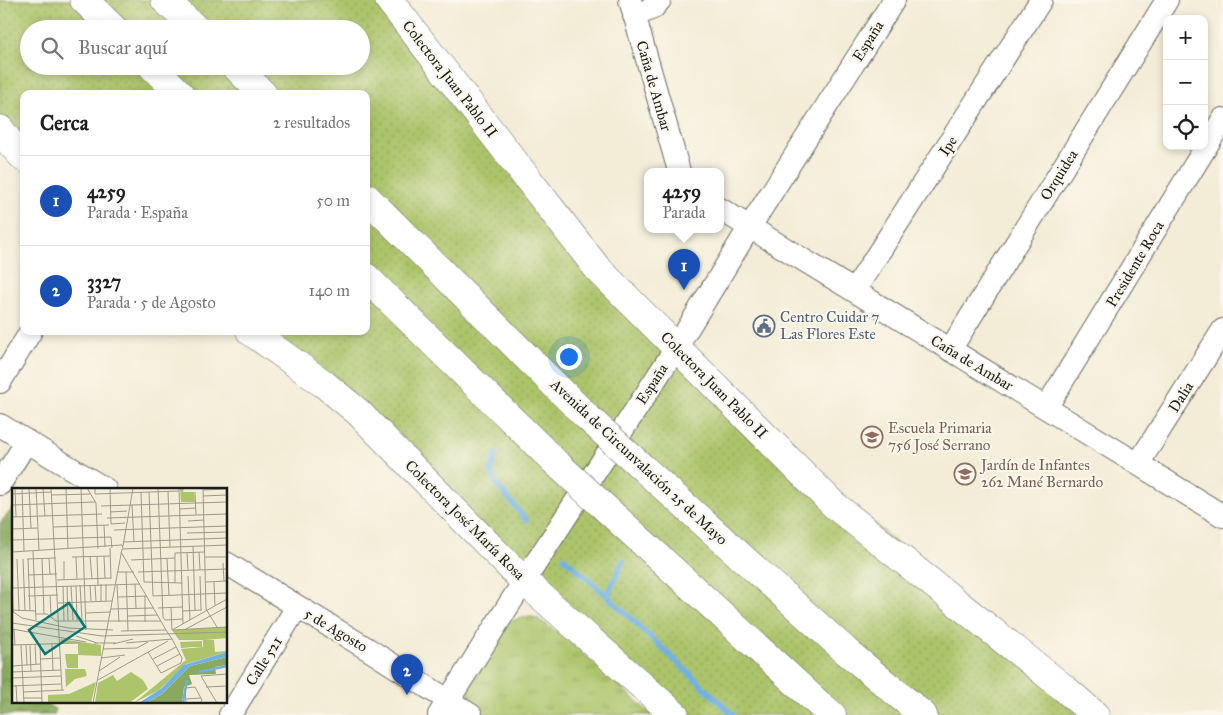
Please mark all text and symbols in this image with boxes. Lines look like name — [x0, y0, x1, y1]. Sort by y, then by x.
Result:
map controls — [1163, 15, 1208, 150]
button: + — [1163, 15, 1208, 60]
street label: Colectora Juan Pablo II — [398, 17, 501, 142]
street label: España — [849, 17, 888, 65]
search box — [20, 20, 370, 75]
icon: search — [38, 34, 66, 62]
text: Buscar aquí — [78, 36, 167, 59]
street label: Caña de Ambar — [633, 39, 676, 134]
button: − — [1163, 60, 1208, 105]
button: locate — [1163, 105, 1208, 150]
text: Cerca — [40, 110, 89, 136]
text: 2 resultados — [273, 113, 350, 132]
street label: Ipe — [935, 133, 961, 159]
street label: Orquidea — [1036, 146, 1083, 204]
popup — [644, 168, 724, 233]
text: 4259 — [87, 180, 126, 203]
text: 4259 — [662, 180, 701, 203]
text: 1 — [53, 191, 59, 210]
text: 50 m — [316, 191, 350, 210]
text: Parada · España — [87, 203, 188, 222]
text: Parada — [662, 203, 706, 222]
street label: Presidente Roca — [1102, 217, 1168, 310]
pin: 1 — [668, 249, 700, 290]
text: 3327 — [87, 270, 121, 293]
text: 2 — [52, 281, 60, 300]
text: 140 m — [309, 281, 350, 300]
text: Parada · 5 de Agosto — [87, 293, 216, 312]
place label: Centro Cuidar 7 Las Flores Este — [780, 308, 879, 343]
public building icon: Centro Cuidar 7 Las Flores Este — [752, 314, 776, 338]
street label: Colectora Juan Pablo II — [656, 328, 771, 443]
street label: Caña de Ambar — [927, 331, 1017, 395]
your location — [556, 344, 582, 370]
street label: España — [632, 360, 672, 408]
street label: Avenida de Circunvalación 25 de Mayo — [546, 375, 731, 549]
street label: Dalia — [1165, 378, 1198, 416]
place label: Escuela Primaria 756 José Serrano — [888, 419, 992, 455]
school or university icon: Escuela Primaria 756 José Serrano — [860, 425, 884, 449]
street label: Colectora José María Rosa — [401, 456, 529, 585]
place label: Jardín de Infantes 262 Mané Bernardo — [979, 456, 1103, 491]
school or university icon: Jardín de Infantes 262 Mané Bernardo — [953, 462, 977, 486]
inset map — [12, 488, 228, 702]
street label: 5 de Agosto — [301, 604, 371, 656]
street label: Calle 521 — [242, 633, 286, 689]
pin: 2 — [391, 654, 423, 695]

